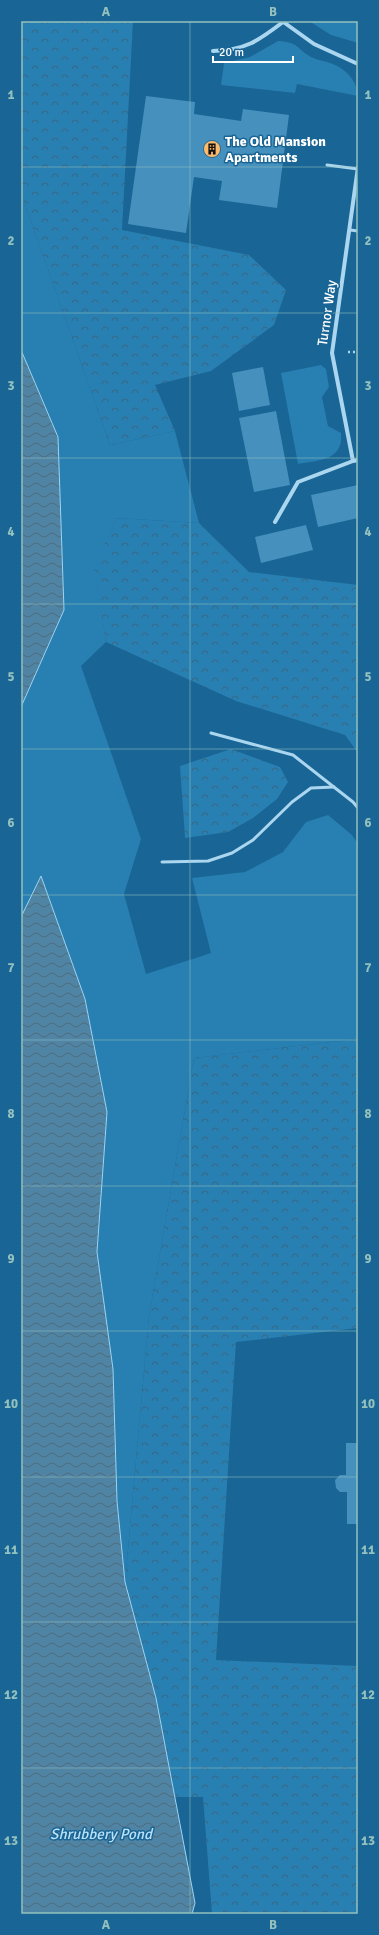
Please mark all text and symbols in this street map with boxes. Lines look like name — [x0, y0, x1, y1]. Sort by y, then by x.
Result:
text: A — [102, 4, 111, 20]
text: B — [269, 4, 277, 20]
scale bar — [213, 38, 293, 64]
text: 20 m — [219, 45, 244, 60]
text: 1 — [7, 87, 15, 103]
text: 1 — [364, 87, 372, 103]
place label: The Old Mansion Apartments — [225, 133, 326, 166]
building icon: The Old Mansion Apartments — [202, 139, 222, 159]
text: 2 — [7, 233, 15, 249]
text: 2 — [364, 233, 372, 249]
street label: Turnor Way — [314, 278, 340, 347]
text: 3 — [7, 378, 15, 394]
text: 3 — [364, 378, 372, 394]
text: 4 — [7, 524, 15, 540]
text: 4 — [364, 524, 372, 540]
text: 5 — [7, 669, 15, 685]
text: 5 — [364, 669, 372, 685]
text: 6 — [7, 815, 15, 831]
text: 6 — [364, 815, 372, 831]
text: 7 — [7, 960, 15, 976]
text: 7 — [364, 960, 372, 976]
text: 8 — [7, 1106, 15, 1122]
text: 8 — [364, 1106, 372, 1122]
text: 9 — [7, 1251, 15, 1267]
text: 9 — [364, 1251, 372, 1267]
text: 10 — [4, 1396, 18, 1412]
text: 10 — [361, 1396, 375, 1412]
text: 11 — [4, 1542, 18, 1558]
text: 11 — [361, 1542, 375, 1558]
text: 12 — [4, 1687, 18, 1703]
text: 12 — [361, 1687, 375, 1703]
water label: Shrubbery Pond — [50, 1825, 154, 1843]
text: 13 — [4, 1833, 18, 1849]
text: 13 — [361, 1833, 375, 1849]
text: A — [102, 1917, 111, 1933]
text: B — [269, 1917, 277, 1933]

